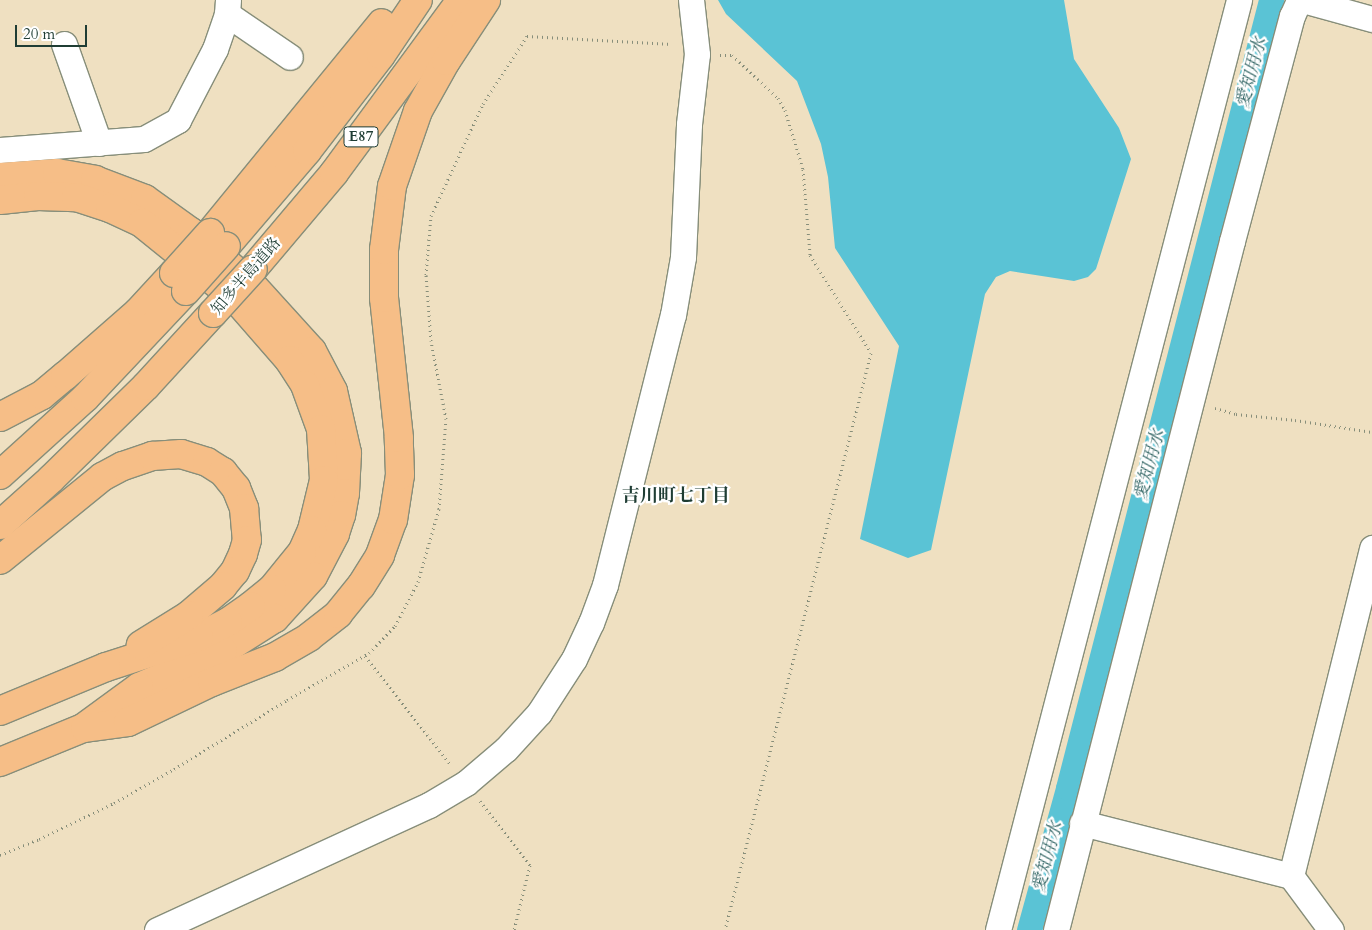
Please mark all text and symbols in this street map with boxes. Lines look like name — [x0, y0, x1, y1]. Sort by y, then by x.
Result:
scale bar — [18, 15, 90, 47]
text: 20 m — [23, 24, 55, 44]
water label: 愛知用水 — [1232, 35, 1272, 111]
road number: E87 — [344, 124, 378, 150]
street label: 知多半島道路 — [207, 233, 285, 319]
water label: 愛知用水 — [1130, 427, 1170, 503]
district label: 吉川町七丁目 — [622, 485, 730, 507]
water label: 愛知用水 — [1028, 819, 1068, 895]

